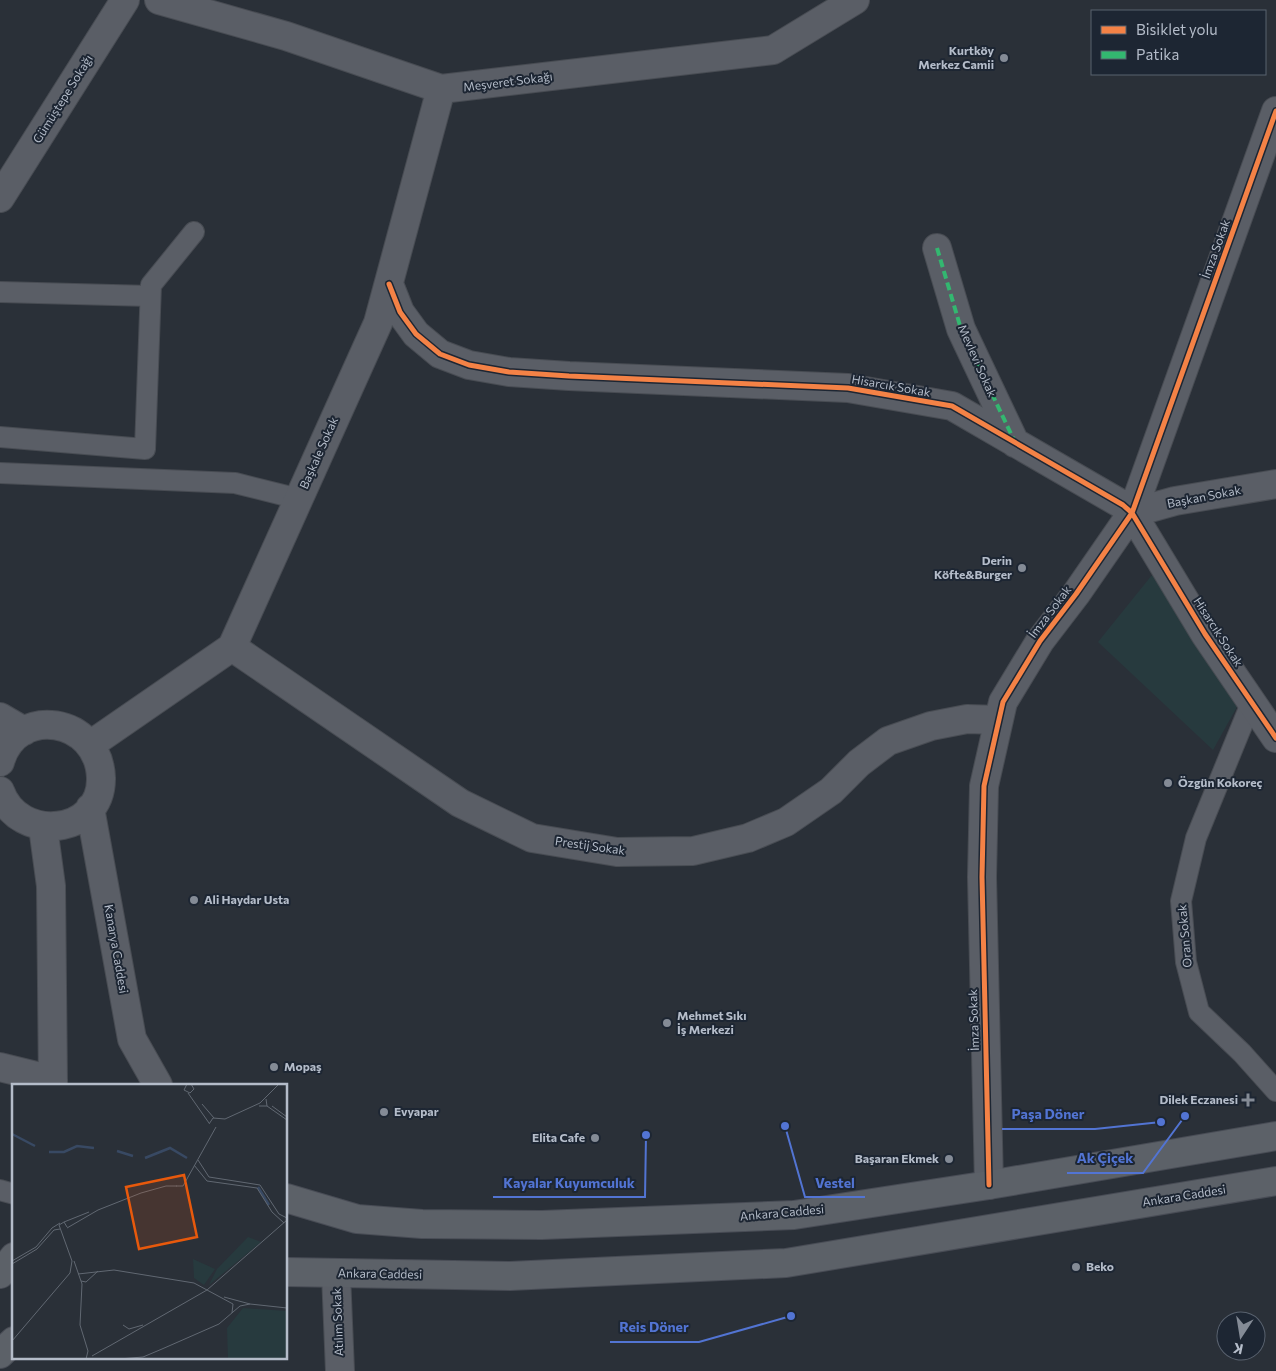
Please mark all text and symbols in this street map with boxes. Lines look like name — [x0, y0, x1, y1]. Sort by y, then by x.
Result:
legend — [1091, 10, 1266, 75]
text: Bisiklet yolu — [1136, 20, 1218, 38]
place label: Kurtköy Merkez Camii — [918, 43, 994, 71]
text: Patika — [1136, 45, 1179, 63]
street label: Gümüştepe Sokağı — [29, 52, 95, 145]
marker: Kurtköy Merkez Camii — [998, 52, 1010, 64]
street label: Meşveret Sokağı — [462, 69, 553, 93]
street label: İmza Sokak — [1198, 217, 1232, 280]
street label: Mevlevi Sokak — [956, 322, 1000, 400]
street label: Hisarcık Sokak — [851, 371, 932, 399]
street label: Başkale Sokak — [296, 414, 340, 491]
street label: Başkan Sokak — [1166, 482, 1242, 510]
place label: Derin Köfte&Burger — [934, 553, 1012, 581]
marker: Derin Köfte&Burger — [1016, 562, 1028, 574]
street label: İmza Sokak — [1025, 582, 1074, 640]
street label: Hisarcık Sokak — [1191, 594, 1247, 669]
place label: Özgün Kokoreç — [1178, 775, 1263, 789]
marker: Özgün Kokoreç — [1162, 777, 1174, 789]
street label: Prestij Sokak — [554, 833, 627, 857]
place label: Ali Haydar Usta — [204, 892, 289, 906]
marker: Ali Haydar Usta — [188, 894, 200, 906]
street label: Kanarya Caddesi — [102, 903, 132, 994]
street label: Oran Sokak — [1174, 903, 1194, 968]
street label: İmza Sokak — [965, 988, 981, 1051]
place label: Mehmet Sıkı İş Merkezi — [677, 1008, 747, 1036]
marker: Mehmet Sıkı İş Merkezi — [661, 1017, 673, 1029]
place label: Mopaş — [284, 1059, 322, 1073]
marker: Mopaş — [268, 1061, 280, 1073]
inset map — [12, 1084, 288, 1358]
place label: Dilek Eczanesi — [1159, 1092, 1238, 1106]
marker: Dilek Eczanesi — [1242, 1094, 1254, 1106]
callout: Paşa Döner — [1002, 1100, 1095, 1129]
place label: Evyapar — [394, 1104, 439, 1118]
text: Paşa Döner — [1012, 1105, 1085, 1122]
marker: Evyapar — [378, 1106, 390, 1118]
place label: Elita Cafe — [532, 1130, 585, 1144]
marker: Elita Cafe — [589, 1132, 601, 1144]
callout: Ak Çiçek — [1067, 1144, 1143, 1173]
text: Ak Çiçek — [1077, 1149, 1133, 1166]
place label: Başaran Ekmek — [855, 1151, 939, 1165]
marker: Başaran Ekmek — [943, 1153, 955, 1165]
callout: Kayalar Kuyumculuk — [493, 1168, 645, 1197]
callout: Vestel — [805, 1168, 865, 1197]
text: Kayalar Kuyumculuk — [503, 1174, 635, 1191]
text: Vestel — [815, 1174, 855, 1191]
street label: Ankara Caddesi — [1141, 1181, 1227, 1209]
street label: Ankara Caddesi — [739, 1201, 825, 1223]
place label: Beko — [1086, 1259, 1114, 1273]
marker: Beko — [1070, 1261, 1082, 1273]
street label: Ankara Caddesi — [338, 1265, 422, 1281]
street label: Atılım Sokak — [329, 1287, 345, 1356]
north arrow — [1216, 1311, 1266, 1361]
callout: Reis Döner — [610, 1313, 699, 1342]
text: Reis Döner — [619, 1318, 689, 1335]
text: K — [1231, 1340, 1245, 1359]

